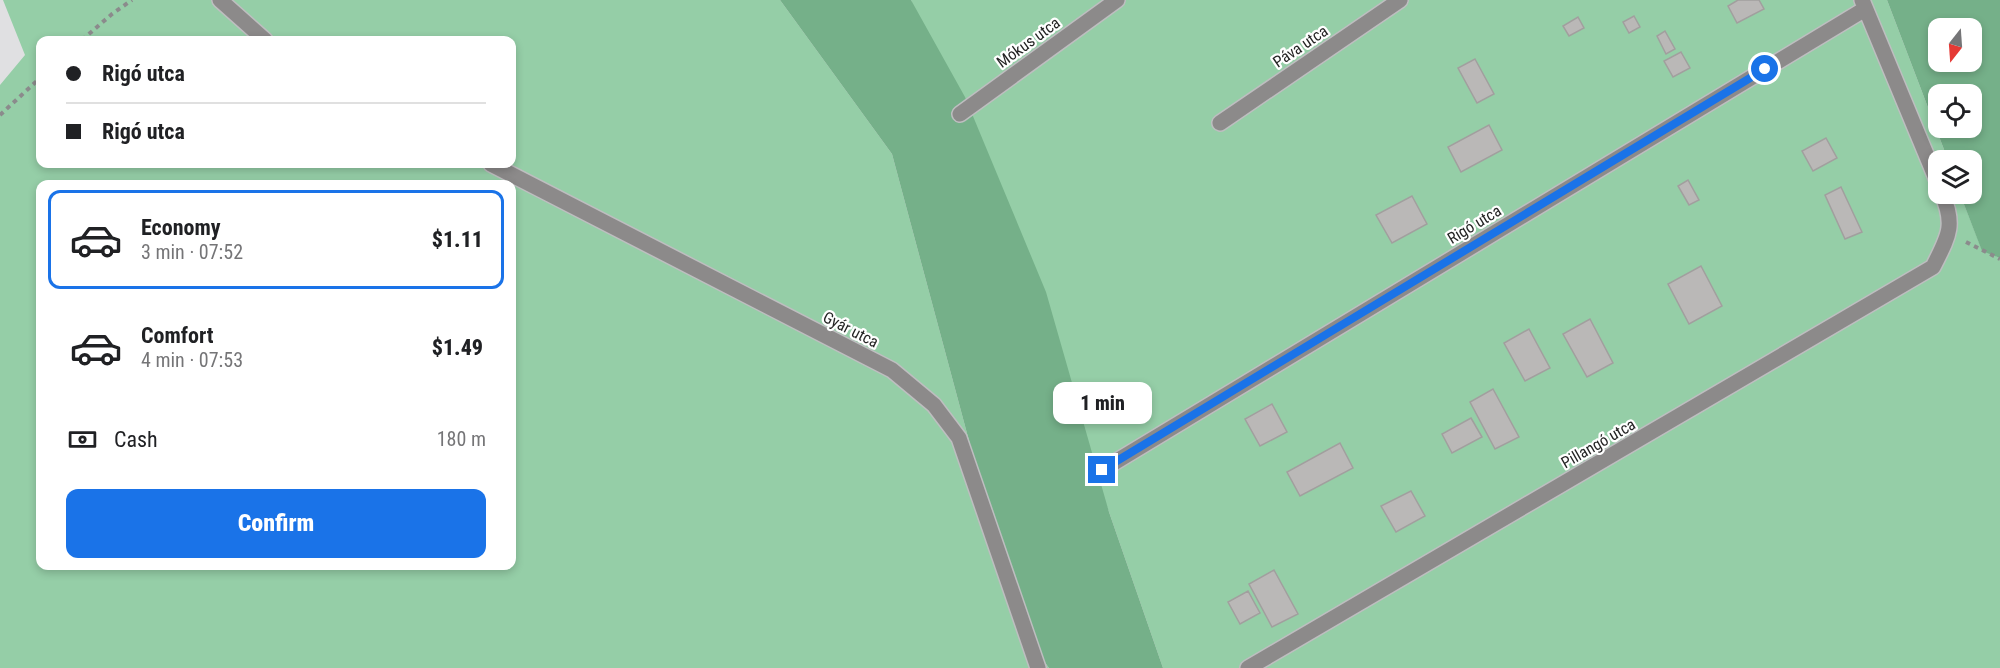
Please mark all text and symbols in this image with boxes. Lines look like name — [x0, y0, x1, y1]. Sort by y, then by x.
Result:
street label: Mókus utca — [993, 13, 1064, 72]
north arrow — [1928, 18, 1982, 72]
map controls — [1928, 18, 1982, 204]
street label: Páva utca — [1269, 21, 1331, 72]
route start — [1751, 55, 1778, 82]
text: Rigó utca — [102, 61, 185, 86]
button: locate — [1928, 84, 1982, 138]
text: Rigó utca — [102, 119, 185, 144]
button: layers — [1928, 150, 1982, 204]
street label: Rigó utca — [1444, 201, 1505, 248]
icon: car — [69, 213, 123, 267]
text: Economy — [141, 215, 221, 240]
text: $1.11 — [432, 227, 483, 252]
text: 3 min · 07:52 — [141, 240, 243, 264]
street label: Gyár utca — [820, 307, 882, 351]
icon: car — [69, 321, 123, 375]
text: Comfort — [141, 323, 214, 348]
text: $1.49 — [432, 335, 483, 360]
text: 4 min · 07:53 — [141, 348, 243, 372]
callout: 1 min — [1052, 383, 1152, 425]
text: 1 min — [1080, 391, 1125, 415]
street label: Pillangó utca — [1558, 415, 1639, 472]
icon: cash — [66, 423, 99, 456]
text: Cash — [114, 427, 158, 452]
text: 180 m — [437, 427, 486, 451]
route end — [1088, 456, 1115, 483]
button: Confirm — [66, 489, 486, 558]

